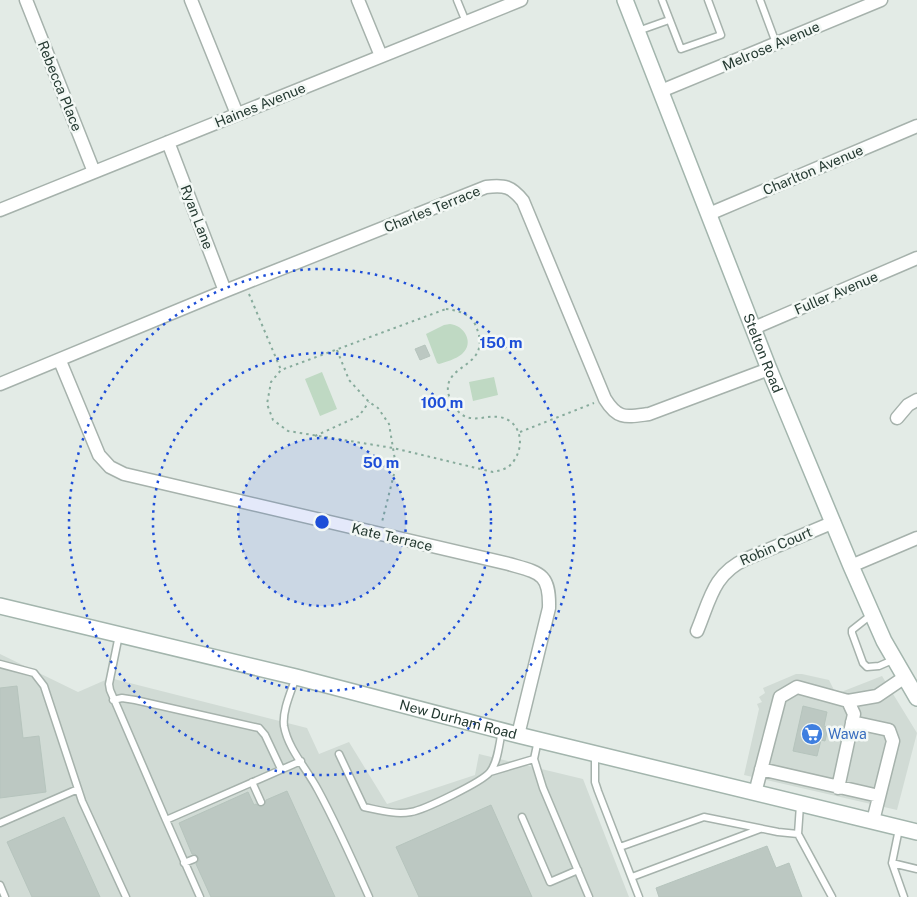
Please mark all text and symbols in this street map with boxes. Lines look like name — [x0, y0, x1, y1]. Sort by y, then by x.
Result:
street label: Melrose Avenue — [720, 18, 822, 74]
street label: Rebecca Place — [35, 38, 85, 134]
street label: Haines Avenue — [212, 79, 308, 130]
street label: Charlton Avenue — [760, 142, 866, 198]
street label: Charles Terrace — [382, 182, 482, 236]
street label: Ryan Lane — [177, 183, 217, 251]
street label: Fuller Avenue — [792, 268, 880, 318]
street label: Stelton Road — [740, 311, 786, 395]
text: 150 m — [479, 334, 523, 351]
text: 100 m — [421, 394, 463, 411]
text: 50 m — [363, 454, 399, 471]
centre of rings — [313, 513, 331, 531]
street label: Kate Terrace — [350, 520, 434, 554]
street label: Robin Court — [737, 524, 815, 568]
street label: New Durham Road — [398, 696, 519, 742]
supermarket icon: Wawa — [800, 722, 824, 746]
place label: Wawa — [828, 726, 867, 742]

